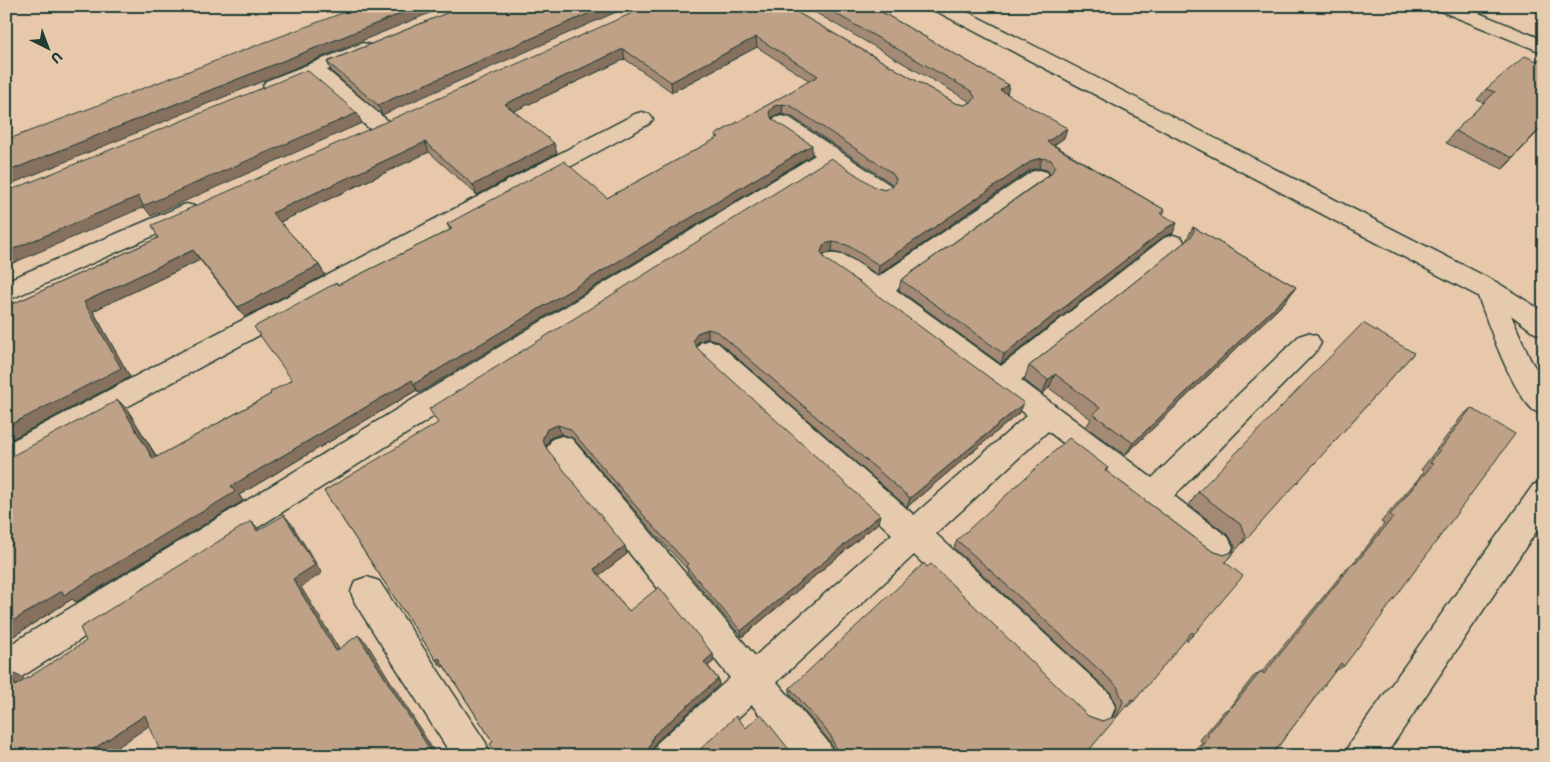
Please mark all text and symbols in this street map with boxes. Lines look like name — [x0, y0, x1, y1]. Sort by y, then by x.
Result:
north arrow — [22, 22, 72, 72]
text: U — [47, 48, 66, 68]

